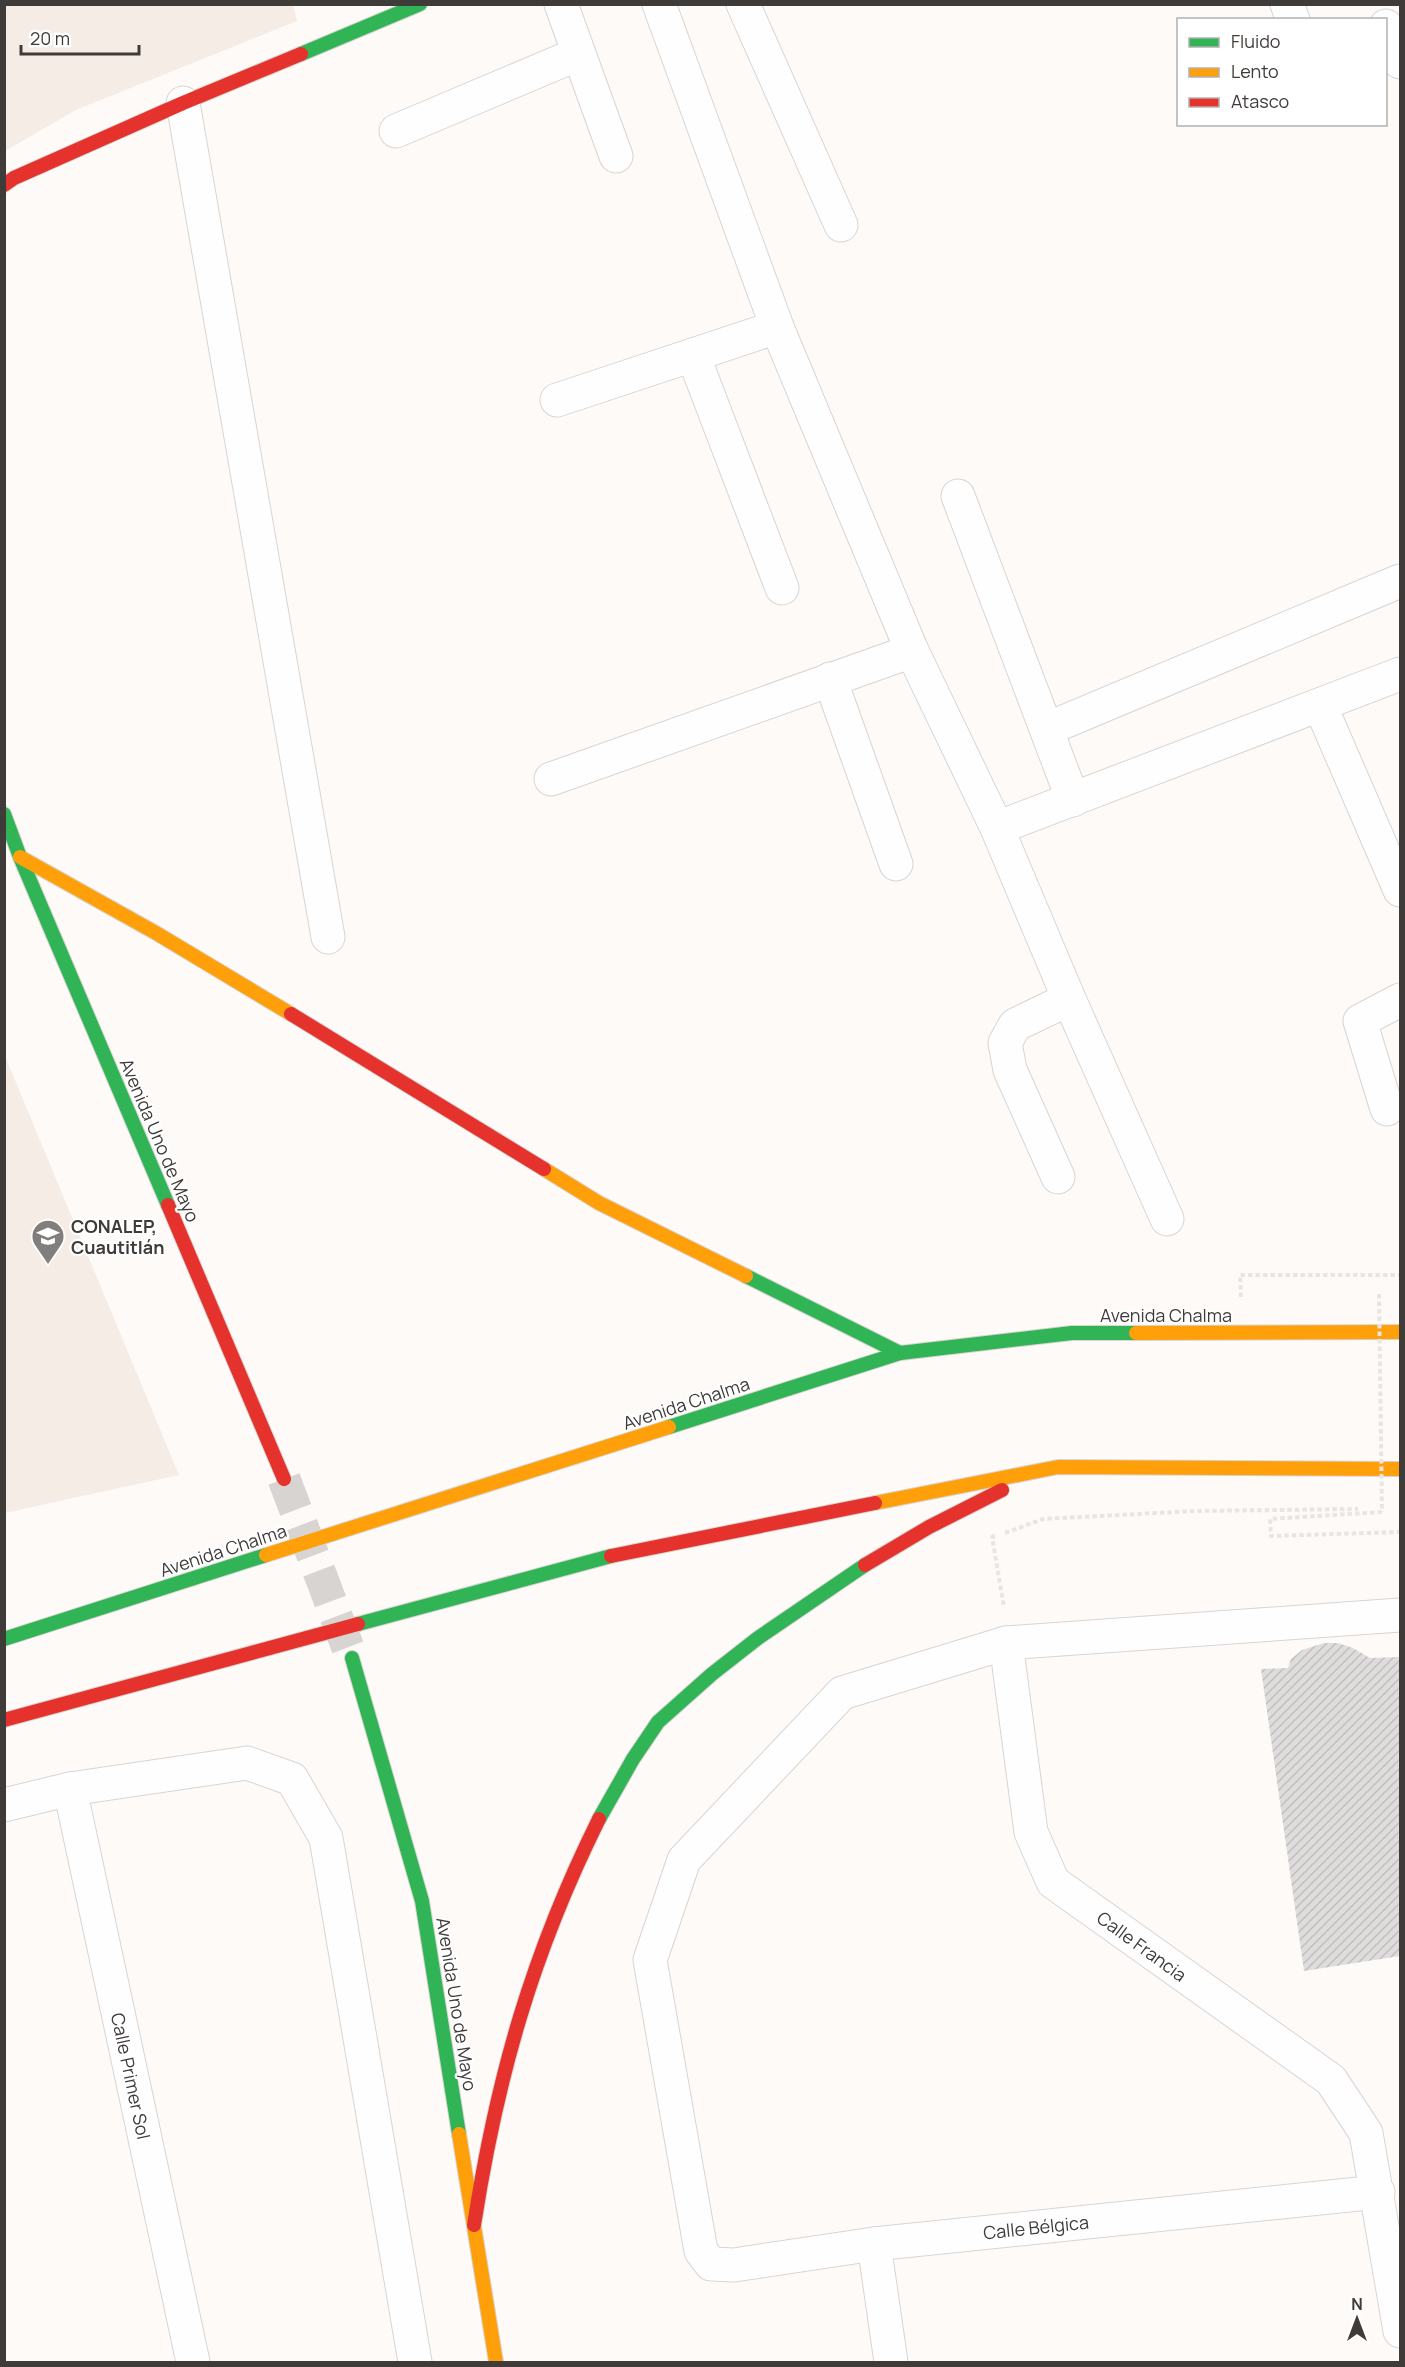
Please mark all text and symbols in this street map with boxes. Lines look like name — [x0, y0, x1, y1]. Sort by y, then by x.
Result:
scale bar — [21, 18, 140, 56]
legend — [1177, 18, 1387, 126]
text: 20 m — [30, 26, 70, 50]
text: Fluido — [1231, 29, 1280, 53]
text: Lento — [1231, 59, 1279, 83]
text: Atasco — [1231, 89, 1289, 113]
street label: Avenida Uno de Mayo — [115, 1055, 205, 1225]
place label: CONALEP, Cuautitlán — [71, 1214, 165, 1259]
school or university icon: CONALEP, Cuautitlán — [30, 1218, 66, 1265]
street label: Avenida Chalma — [1100, 1303, 1232, 1327]
street label: Avenida Chalma — [620, 1371, 752, 1435]
street label: Avenida Chalma — [157, 1518, 289, 1582]
street label: Calle Francia — [1092, 1905, 1192, 1987]
street label: Avenida Uno de Mayo — [431, 1915, 483, 2093]
street label: Calle Primer Sol — [106, 2011, 156, 2141]
street label: Calle Bélgica — [982, 2210, 1090, 2244]
north arrow — [1327, 2289, 1387, 2349]
text: N — [1351, 2293, 1363, 2315]

